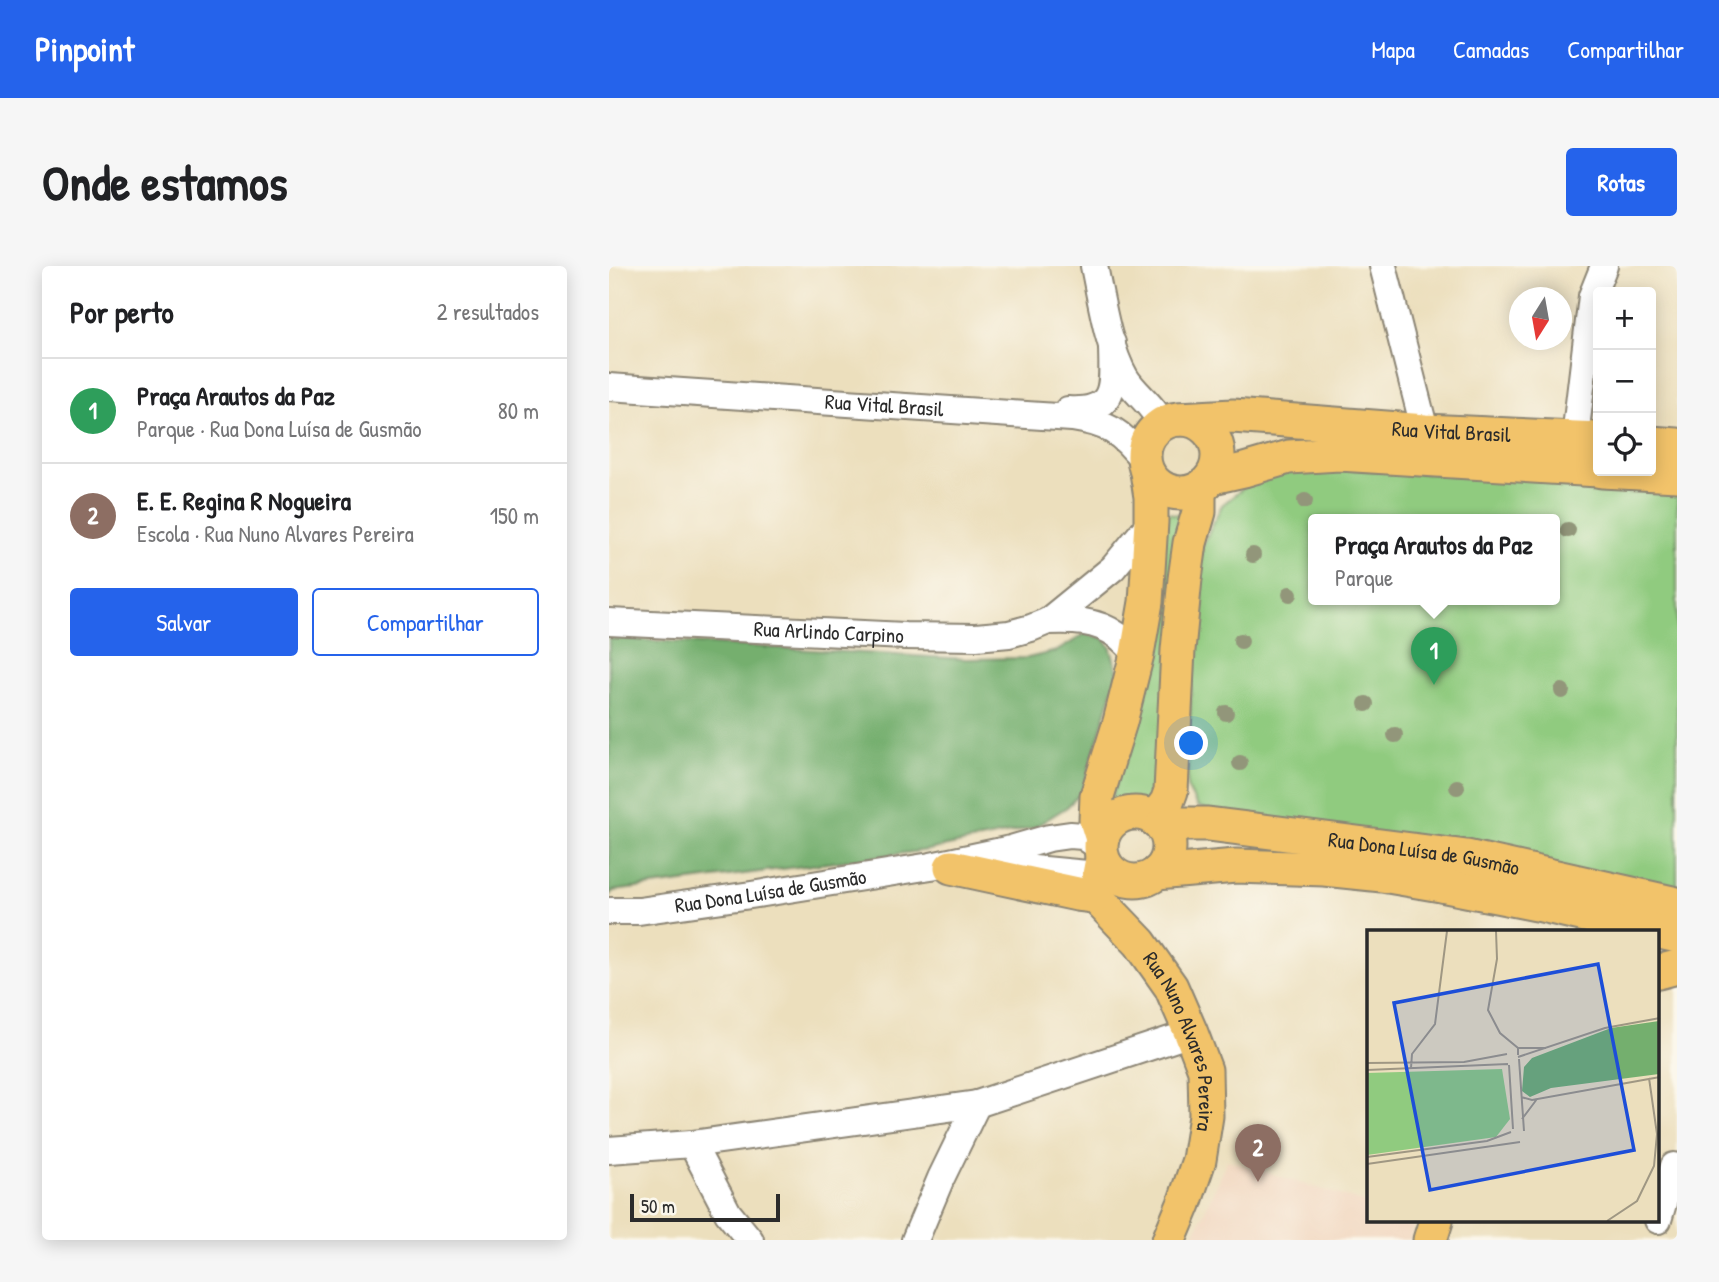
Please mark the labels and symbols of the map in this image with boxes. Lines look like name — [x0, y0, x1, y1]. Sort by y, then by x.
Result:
north arrow — [1509, 287, 1572, 350]
street label: Rua Vital Brasil — [824, 387, 945, 423]
street label: Rua Vital Brasil — [1391, 413, 1512, 449]
street label: Rua Arlindo Carpino — [753, 614, 904, 650]
pin: 1 — [1411, 627, 1457, 685]
your location — [1174, 726, 1208, 760]
street label: Rua Dona Luísa de Gusmão — [1327, 824, 1522, 882]
street label: Rua Dona Luísa de Gusmão — [673, 862, 868, 920]
inset map — [1367, 930, 1659, 1222]
street label: Rua Nuno Alvares Pereira — [1136, 946, 1221, 1134]
pin: 2 — [1235, 1124, 1281, 1182]
scale bar — [630, 1191, 781, 1223]

